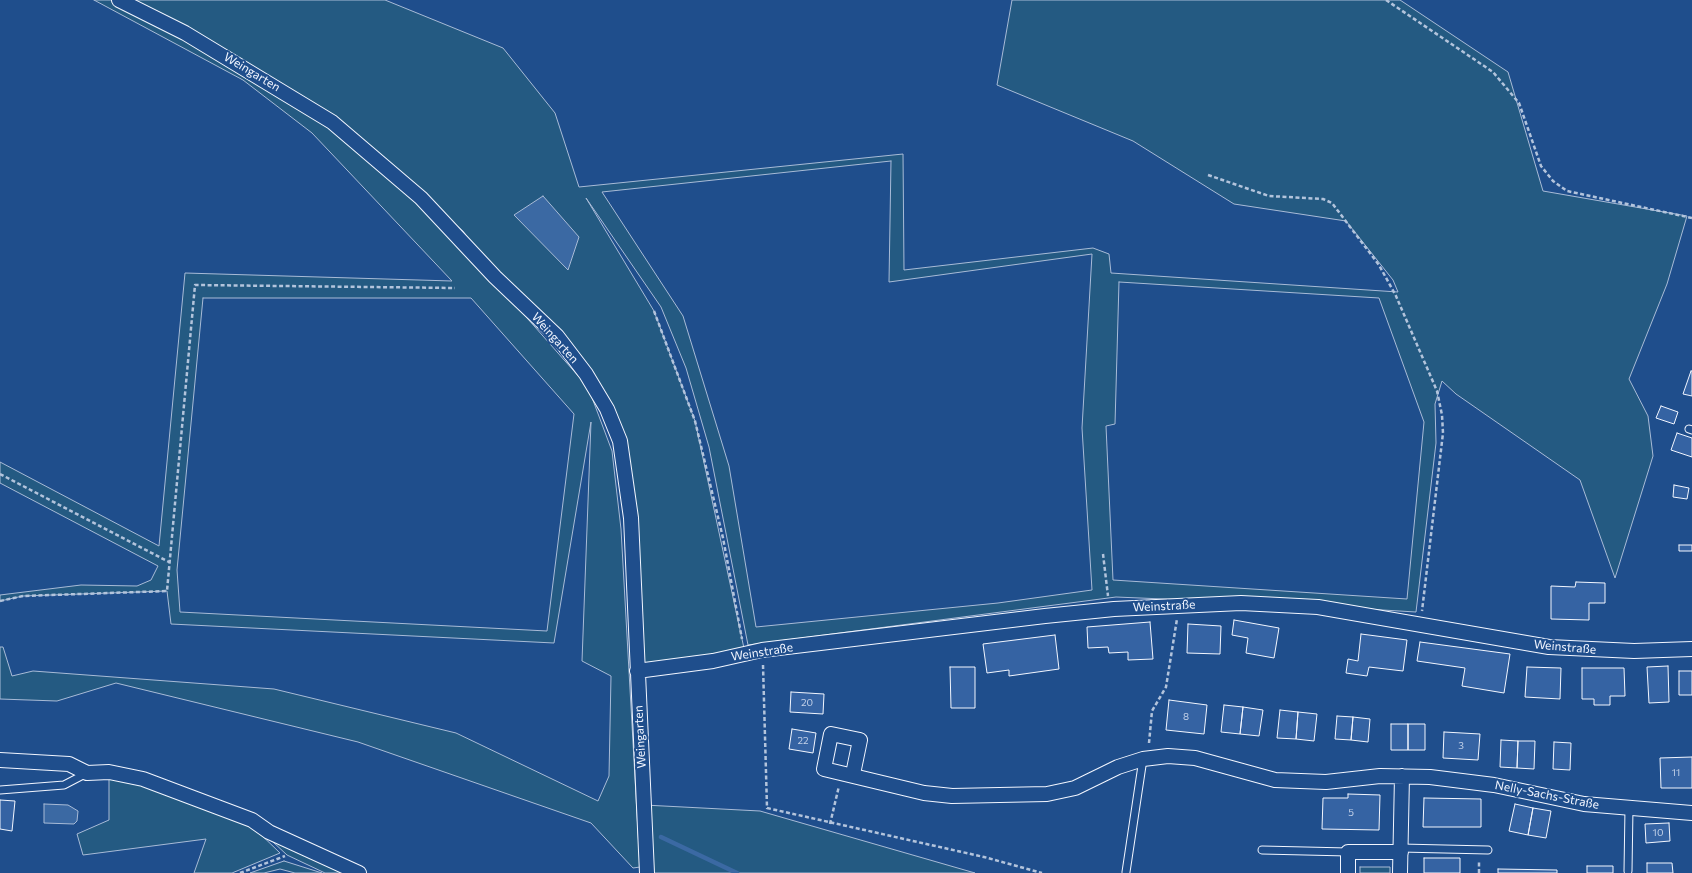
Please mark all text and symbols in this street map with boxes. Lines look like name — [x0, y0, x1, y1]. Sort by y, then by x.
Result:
street label: Weingarten — [221, 50, 283, 94]
street label: Weingarten — [528, 310, 582, 366]
street label: Weinstraße — [1132, 597, 1196, 615]
street label: Weinstraße — [1533, 637, 1597, 657]
street label: Weinstraße — [730, 640, 794, 664]
house number: 20 — [801, 697, 813, 709]
street label: Weingarten — [631, 705, 649, 769]
house number: 8 — [1183, 711, 1189, 723]
house number: 22 — [797, 735, 809, 747]
house number: 3 — [1458, 740, 1464, 752]
house number: 11 — [1672, 767, 1680, 779]
street label: Nelly-Sachs-Straße — [1494, 778, 1600, 812]
house number: 5 — [1348, 807, 1354, 819]
house number: 10 — [1653, 827, 1663, 839]

